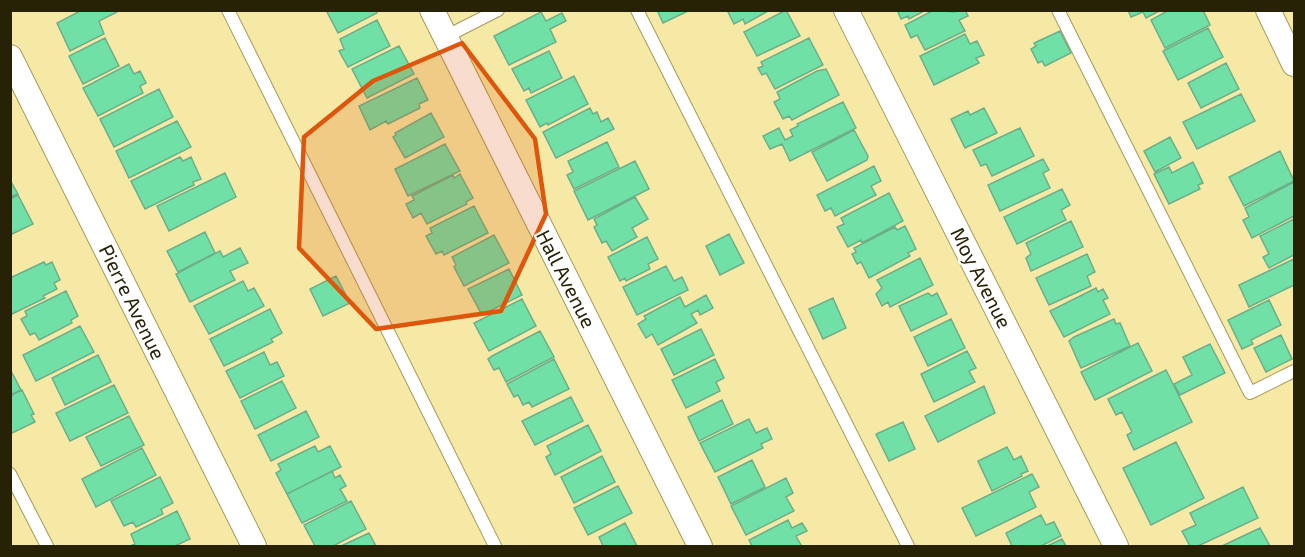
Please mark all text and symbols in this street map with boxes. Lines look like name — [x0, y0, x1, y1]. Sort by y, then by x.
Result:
street label: Moy Avenue — [946, 223, 1018, 332]
street label: Hall Avenue — [532, 226, 602, 332]
street label: Pierre Avenue — [95, 240, 171, 363]

